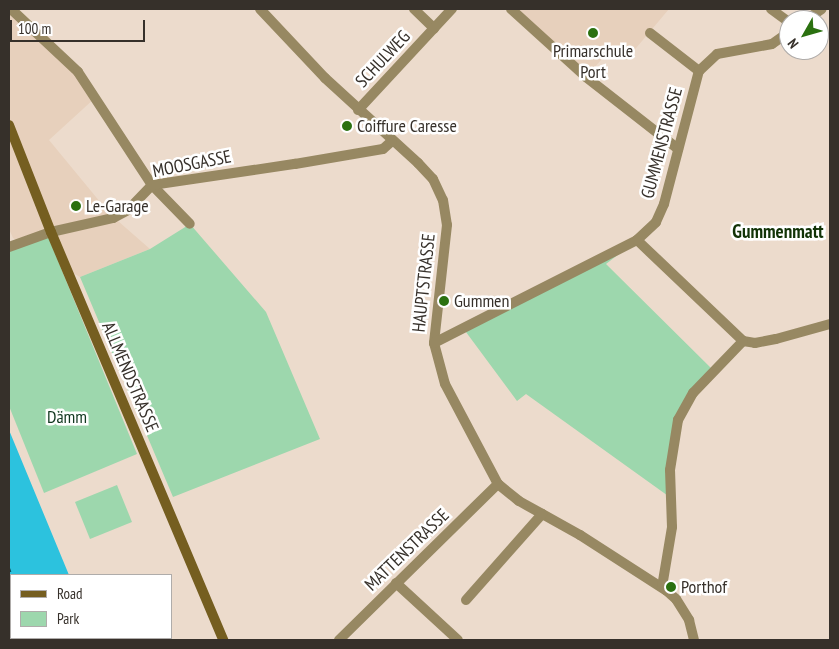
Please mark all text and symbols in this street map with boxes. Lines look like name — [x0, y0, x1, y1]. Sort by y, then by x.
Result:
scale bar — [12, 10, 148, 42]
north arrow — [779, 10, 829, 60]
text: 100 m — [18, 19, 51, 38]
street label: SCHULWEG — [351, 26, 415, 92]
marker: Primarschule Port — [587, 27, 599, 39]
text: N — [784, 35, 802, 52]
place label: Primarschule Port — [553, 41, 633, 84]
street label: GUMMENSTRASSE — [637, 85, 687, 201]
place label: Coiffure Caresse — [357, 115, 457, 137]
marker: Coiffure Caresse — [341, 120, 353, 132]
street label: MOOSGASSE — [151, 146, 233, 182]
place label: Le-Garage — [86, 195, 149, 217]
marker: Le-Garage — [70, 200, 82, 212]
district label: Gummenmatt — [732, 221, 824, 243]
street label: HAUPTSTRASSE — [408, 233, 440, 333]
place label: Gummen — [454, 290, 509, 312]
marker: Gummen — [438, 295, 450, 307]
street label: ALLMENDSTRASSE — [97, 319, 163, 435]
park label: Dämm — [47, 406, 87, 428]
street label: MATTENSTRASSE — [360, 505, 454, 595]
legend — [10, 574, 172, 639]
place label: Porthof — [681, 576, 727, 598]
marker: Porthof — [665, 581, 677, 593]
text: Road — [57, 584, 83, 603]
text: Park — [57, 609, 79, 628]

